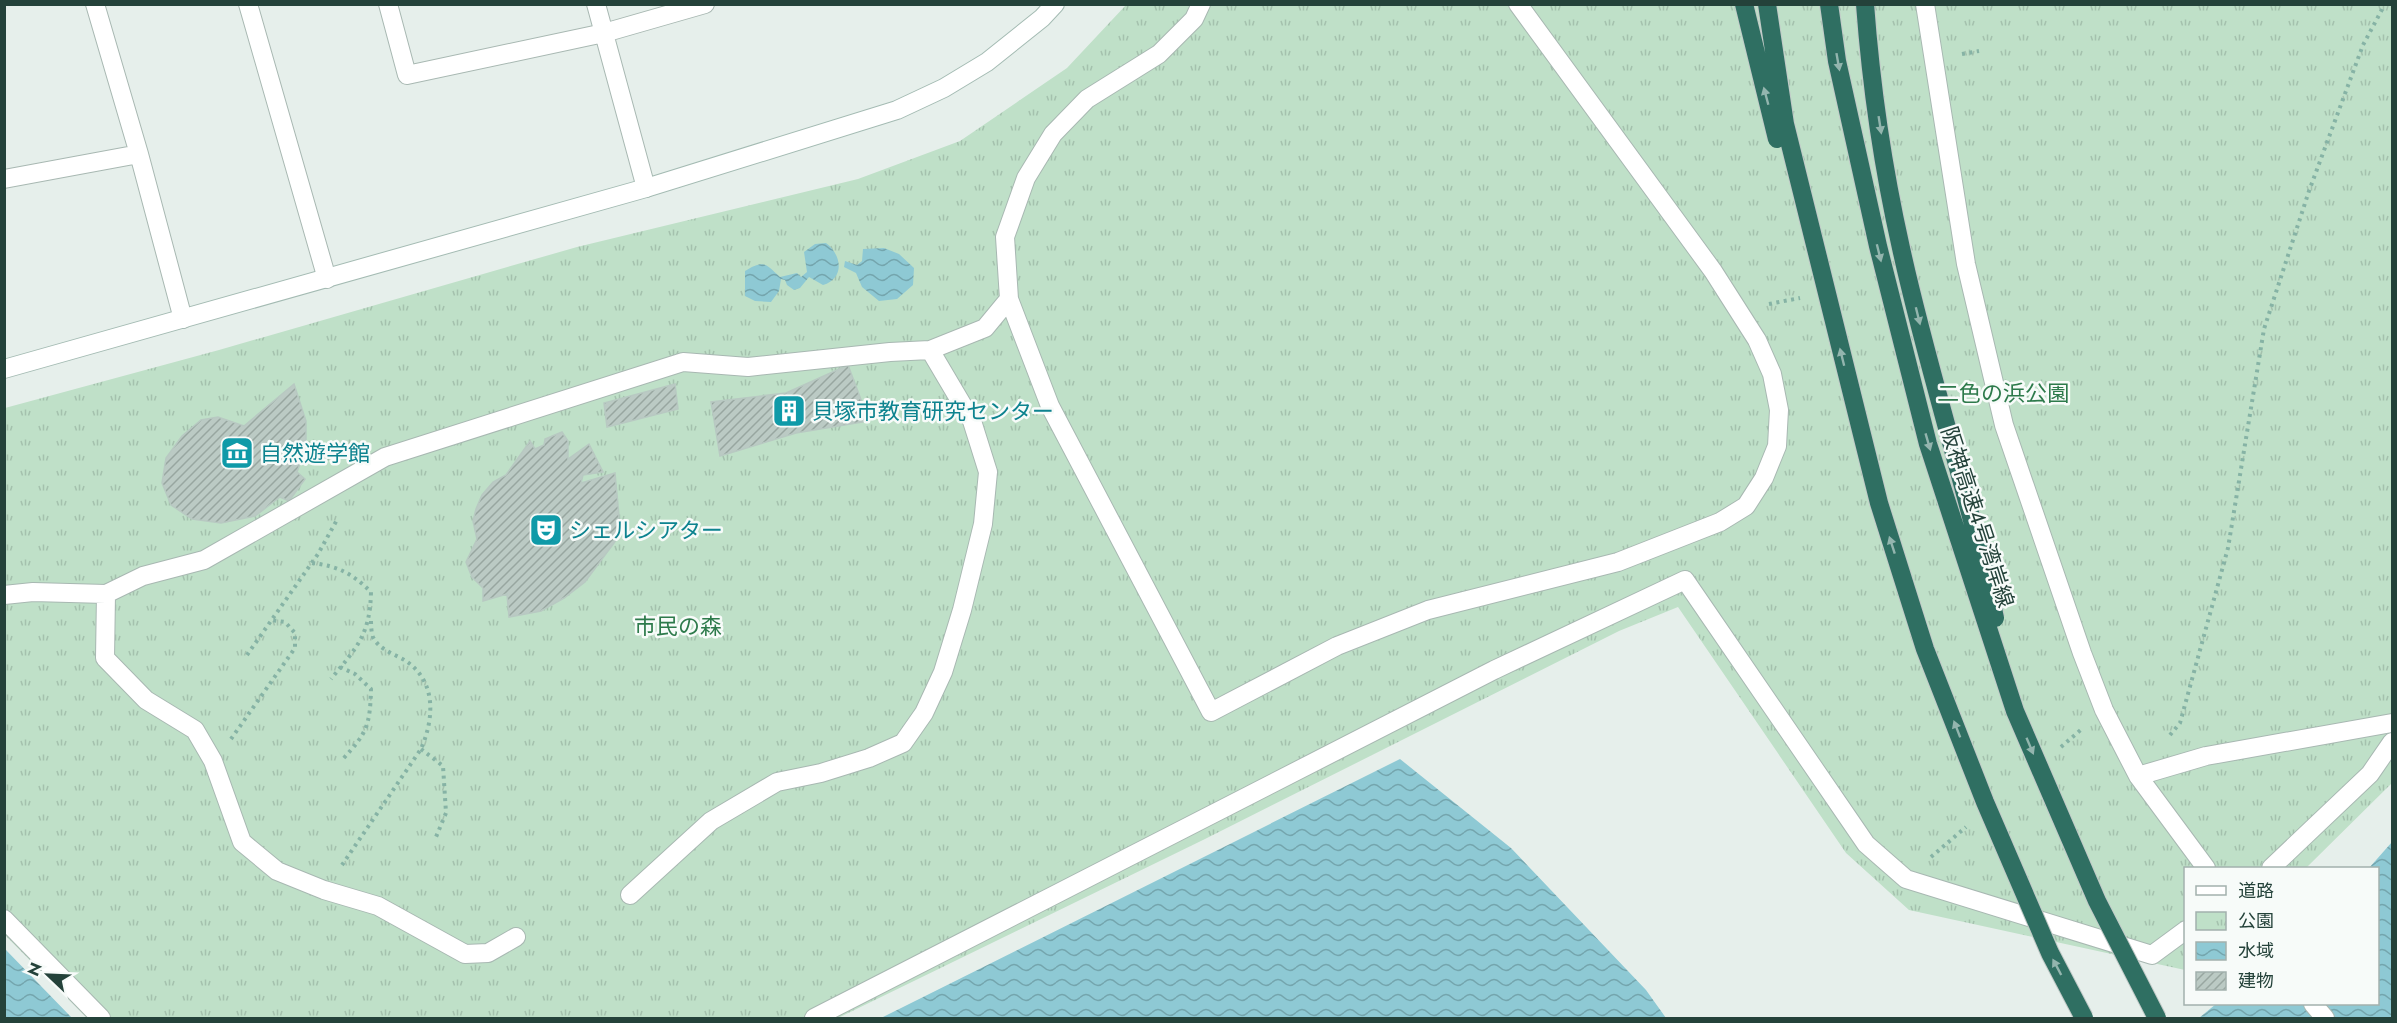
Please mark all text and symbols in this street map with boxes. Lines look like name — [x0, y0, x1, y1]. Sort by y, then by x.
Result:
one-way arrow — [1834, 53, 1843, 72]
one-way arrow — [1760, 87, 1770, 105]
one-way arrow — [1876, 116, 1885, 135]
one-way arrow — [1875, 244, 1885, 262]
one-way arrow — [1914, 307, 1924, 325]
one-way arrow — [1837, 348, 1846, 366]
park label: 二色の浜公園 — [1937, 377, 2069, 409]
building icon: 貝塚市教育研究センター — [771, 393, 807, 429]
place label: 貝塚市教育研究センター — [812, 395, 1054, 427]
street label: 阪神高速4号湾岸線 — [1934, 422, 2022, 612]
one-way arrow — [1924, 433, 1933, 451]
museum icon: 自然遊学館 — [219, 435, 255, 471]
place label: 自然遊学館 — [260, 437, 370, 469]
theatre icon: シェルシアター — [528, 512, 564, 548]
place label: シェルシアター — [569, 514, 723, 546]
one-way arrow — [1887, 536, 1897, 554]
park label: 市民の森 — [634, 610, 722, 642]
one-way arrow — [1951, 720, 1961, 738]
one-way arrow — [2026, 737, 2035, 755]
legend — [2184, 867, 2379, 1005]
text: 道路 — [2238, 878, 2274, 904]
text: 公園 — [2238, 908, 2274, 934]
text: 水域 — [2238, 938, 2274, 964]
north arrow — [18, 945, 78, 1005]
one-way arrow — [2052, 958, 2062, 975]
text: N — [22, 959, 48, 980]
text: 建物 — [2238, 968, 2274, 994]

